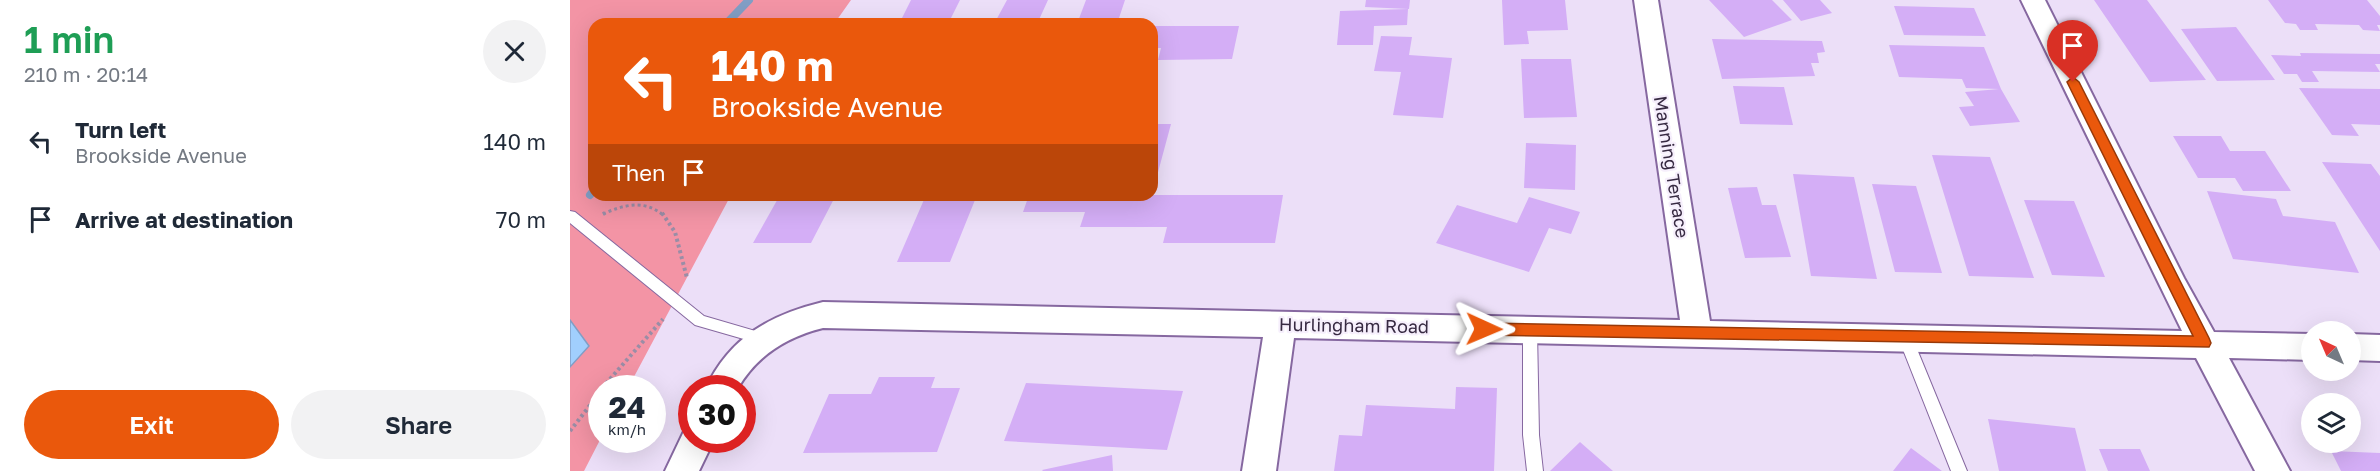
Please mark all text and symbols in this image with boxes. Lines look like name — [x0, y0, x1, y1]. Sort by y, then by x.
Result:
text: 1 min — [24, 18, 114, 61]
button: close — [483, 20, 546, 83]
pin — [2047, 20, 2098, 82]
icon: arrive — [2056, 29, 2089, 62]
text: 140 m — [711, 40, 833, 90]
icon: left — [612, 42, 690, 120]
text: 210 m · 20:14 — [24, 62, 148, 86]
text: Brookside Avenue — [711, 91, 943, 123]
street label: Manning Terrace — [1650, 94, 1694, 239]
text: Turn left — [75, 116, 166, 143]
icon: left — [24, 125, 57, 158]
text: 140 m — [483, 128, 546, 155]
text: Brookside Avenue — [75, 143, 247, 167]
icon: arrive — [677, 156, 710, 189]
text: Then — [612, 159, 665, 186]
icon: arrive — [24, 203, 57, 236]
text: Arrive at destination — [75, 206, 293, 233]
text: 70 m — [496, 206, 546, 233]
position arrow — [1452, 297, 1516, 361]
street label: Hurlingham Road — [1279, 313, 1429, 337]
north arrow — [2301, 321, 2361, 381]
map controls — [2301, 321, 2361, 453]
speed limit sign: 30 — [678, 375, 756, 453]
text: 24 — [608, 389, 646, 425]
button: Exit — [24, 390, 279, 459]
button: Share — [291, 390, 546, 459]
button: layers — [2301, 393, 2361, 453]
text: km/h — [608, 420, 646, 438]

